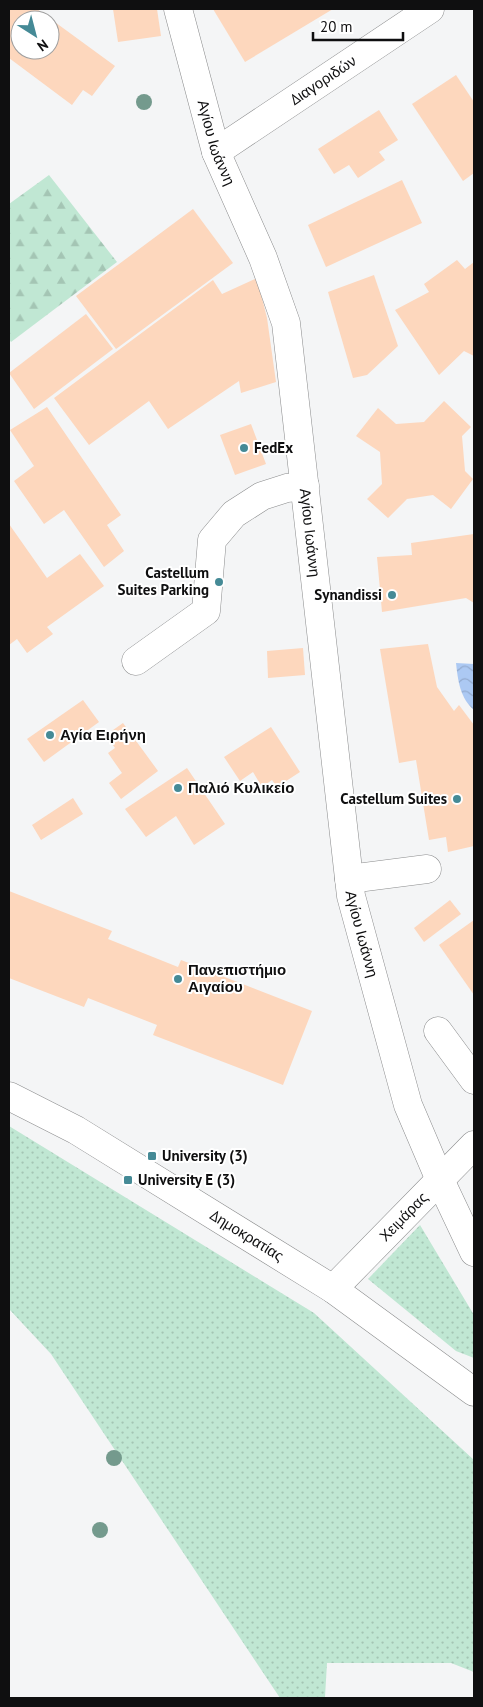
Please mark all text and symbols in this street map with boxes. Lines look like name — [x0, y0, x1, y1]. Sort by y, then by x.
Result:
north arrow — [10, 10, 60, 60]
scale bar — [313, 10, 403, 42]
text: 20 m — [320, 17, 353, 36]
text: N — [34, 36, 52, 56]
street label: Διαγοριδών — [286, 51, 360, 109]
street label: Αγίου Ιωάννη — [194, 98, 240, 188]
place label: FedEx — [254, 438, 293, 457]
marker: FedEx — [238, 442, 250, 454]
street label: Αγίου Ιωάννη — [296, 487, 325, 578]
place label: Castellum Suites Parking — [118, 563, 209, 599]
marker: Castellum Suites Parking — [213, 576, 225, 588]
place label: Synandissi — [314, 585, 382, 604]
marker: Synandissi — [386, 589, 398, 601]
place label: Αγία Ειρήνη — [60, 725, 146, 744]
marker: Αγία Ειρήνη — [44, 729, 56, 741]
place label: Παλιό Κυλικείο — [188, 778, 294, 797]
marker: Παλιό Κυλικείο — [172, 782, 184, 794]
place label: Castellum Suites — [340, 789, 447, 808]
marker: Castellum Suites — [451, 793, 463, 805]
street label: Αγίου Ιωάννη — [341, 890, 383, 979]
place label: Πανεπιστήμιο Αιγαίου — [188, 960, 286, 996]
marker: Πανεπιστήμιο Αιγαίου — [172, 973, 184, 985]
place label: University (3) — [162, 1146, 248, 1165]
marker: University (3) — [146, 1150, 158, 1162]
place label: University E (3) — [138, 1170, 235, 1189]
marker: University E (3) — [122, 1174, 134, 1186]
street label: Χειμάρας — [375, 1188, 432, 1245]
street label: Δημοκρατίας — [207, 1205, 288, 1265]

